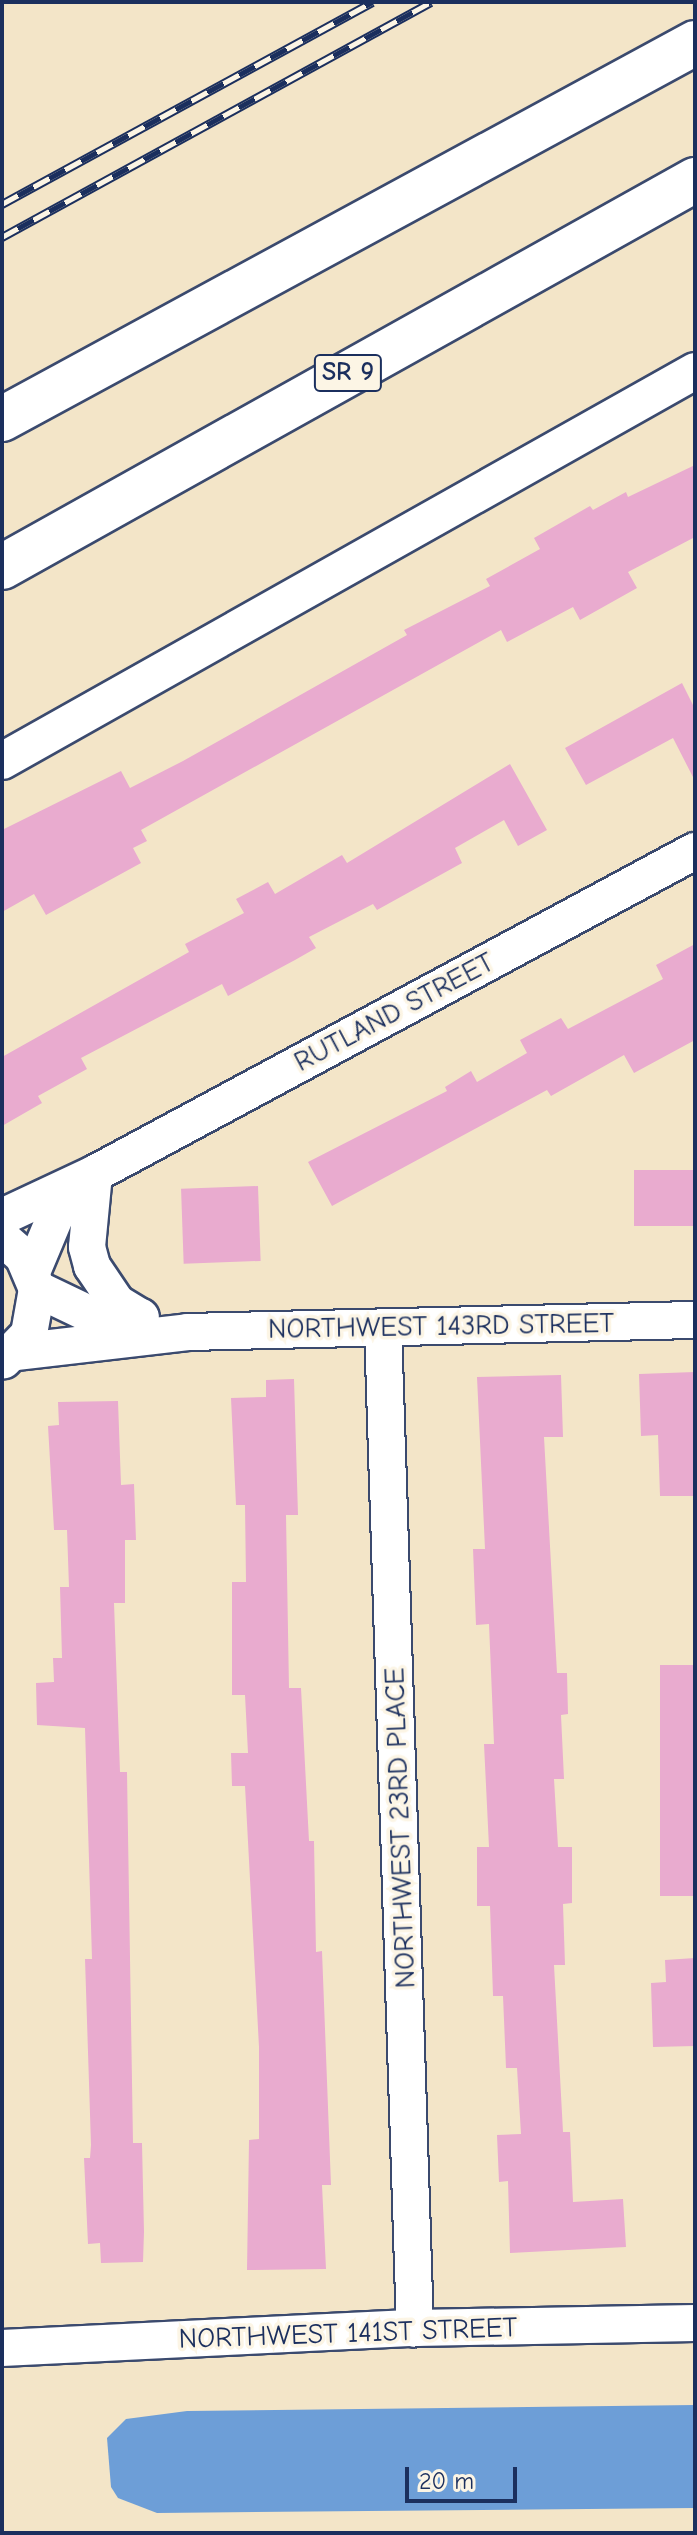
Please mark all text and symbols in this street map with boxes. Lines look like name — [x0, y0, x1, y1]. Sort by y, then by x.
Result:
road number: SR 9 — [312, 351, 384, 395]
street label: RUTLAND STREET — [288, 945, 500, 1079]
street label: NORTHWEST 143RD STREET — [268, 1306, 614, 1346]
street label: NORTHWEST 23RD PLACE — [378, 1667, 422, 1989]
street label: NORTHWEST 141ST STREET — [178, 2310, 518, 2356]
scale bar — [409, 2451, 521, 2501]
text: 20 m — [419, 2467, 474, 2495]

